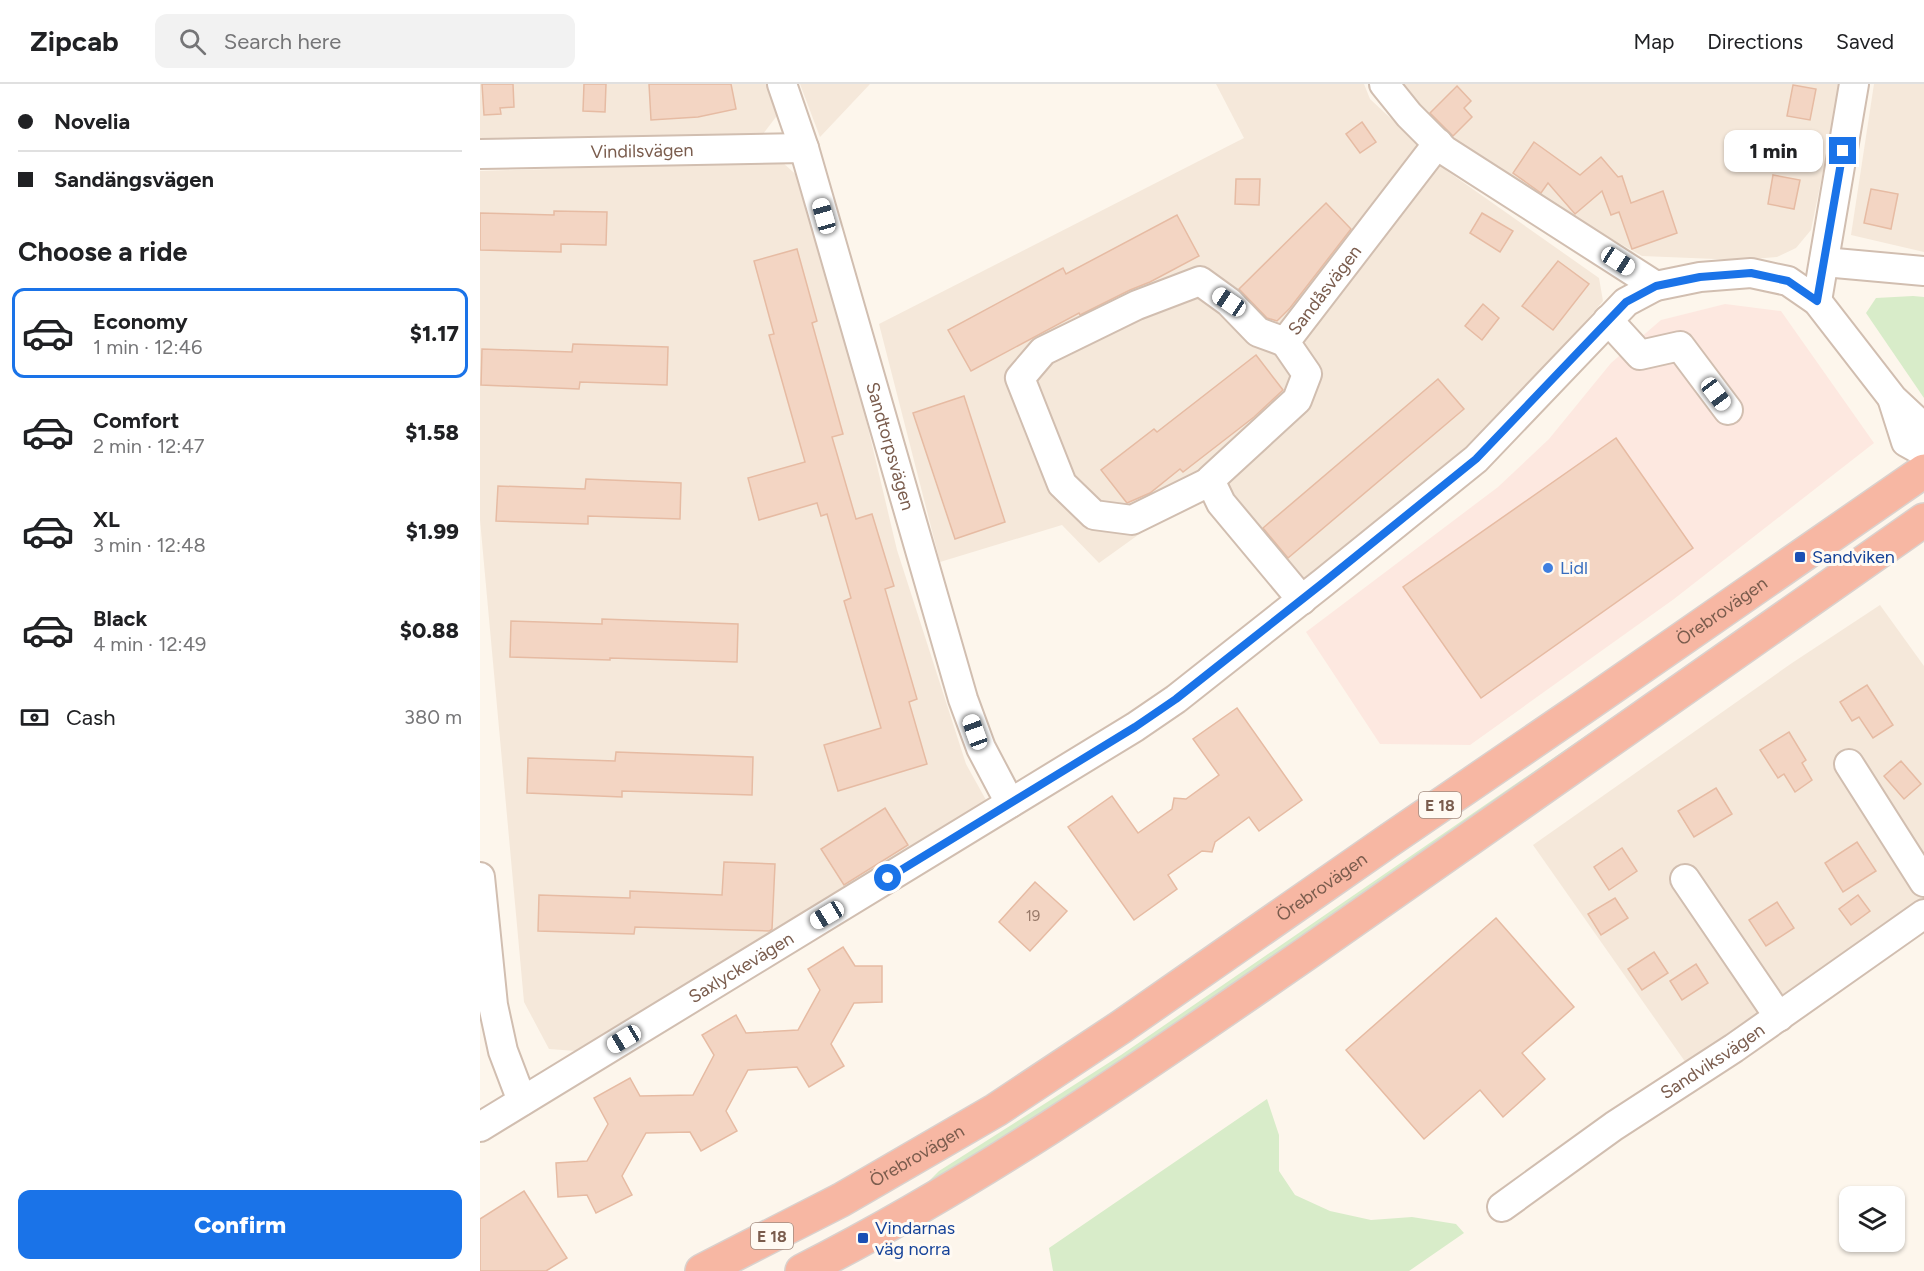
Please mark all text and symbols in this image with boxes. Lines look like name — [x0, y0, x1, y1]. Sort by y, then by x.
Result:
search box — [155, 14, 575, 68]
text: Zipcab — [30, 24, 119, 58]
icon: search — [176, 25, 209, 58]
text: Search here — [224, 28, 341, 55]
text: Map — [1633, 29, 1674, 54]
text: Directions — [1707, 29, 1803, 54]
text: Saved — [1836, 29, 1894, 54]
text: Novelia — [54, 108, 130, 135]
callout: 1 min — [1723, 130, 1822, 172]
route end — [1829, 137, 1856, 164]
street label: Vindilsvägen — [590, 139, 694, 163]
text: 1 min — [1750, 139, 1797, 163]
text: Sandängsvägen — [54, 166, 214, 193]
car — [810, 196, 838, 236]
text: Choose a ride — [18, 235, 187, 268]
street label: Sandåsvägen — [1283, 241, 1366, 340]
car — [1598, 244, 1638, 278]
car — [1209, 284, 1249, 320]
icon: car — [21, 306, 75, 360]
text: Economy — [93, 308, 188, 335]
text: $1.17 — [410, 320, 459, 347]
text: 1 min · 12:46 — [93, 335, 202, 359]
car — [1698, 374, 1734, 414]
street label: Sandtorpsvägen — [861, 380, 919, 513]
icon: car — [21, 405, 75, 459]
text: Comfort — [93, 407, 179, 434]
text: $1.58 — [405, 419, 459, 446]
text: 2 min · 12:47 — [93, 434, 205, 458]
icon: car — [21, 504, 75, 558]
text: XL — [93, 506, 120, 533]
text: $1.99 — [406, 518, 459, 545]
text: 3 min · 12:48 — [93, 533, 206, 557]
place label: Sandviken — [1812, 546, 1895, 568]
marker: Sandviken — [1793, 550, 1807, 564]
place label: Lidl — [1560, 557, 1588, 579]
marker: Lidl — [1541, 561, 1555, 575]
street label: Örebrovägen — [1672, 572, 1772, 650]
icon: car — [21, 603, 75, 657]
text: Black — [93, 605, 147, 632]
text: $0.88 — [400, 617, 459, 644]
text: 4 min · 12:49 — [93, 632, 206, 656]
icon: cash — [18, 701, 51, 734]
text: Cash — [66, 704, 116, 731]
text: 380 m — [404, 705, 462, 729]
car — [960, 712, 990, 752]
road number: E 18 — [1419, 792, 1461, 818]
street label: Örebrovägen — [1272, 848, 1371, 926]
route start — [874, 864, 901, 891]
car — [807, 898, 847, 932]
house number: 19 — [1026, 907, 1040, 925]
street label: Saxlyckevägen — [685, 927, 798, 1008]
street label: Sandviksvägen — [1656, 1019, 1769, 1104]
car — [604, 1022, 644, 1056]
street label: Örebrovägen — [866, 1120, 968, 1192]
map controls — [1839, 1186, 1905, 1252]
button: layers — [1839, 1186, 1905, 1252]
button: Confirm — [18, 1190, 462, 1259]
place label: Vindarnas väg norra — [875, 1217, 955, 1260]
road number: E 18 — [751, 1223, 793, 1249]
marker: Vindarnas väg norra — [856, 1231, 870, 1245]

